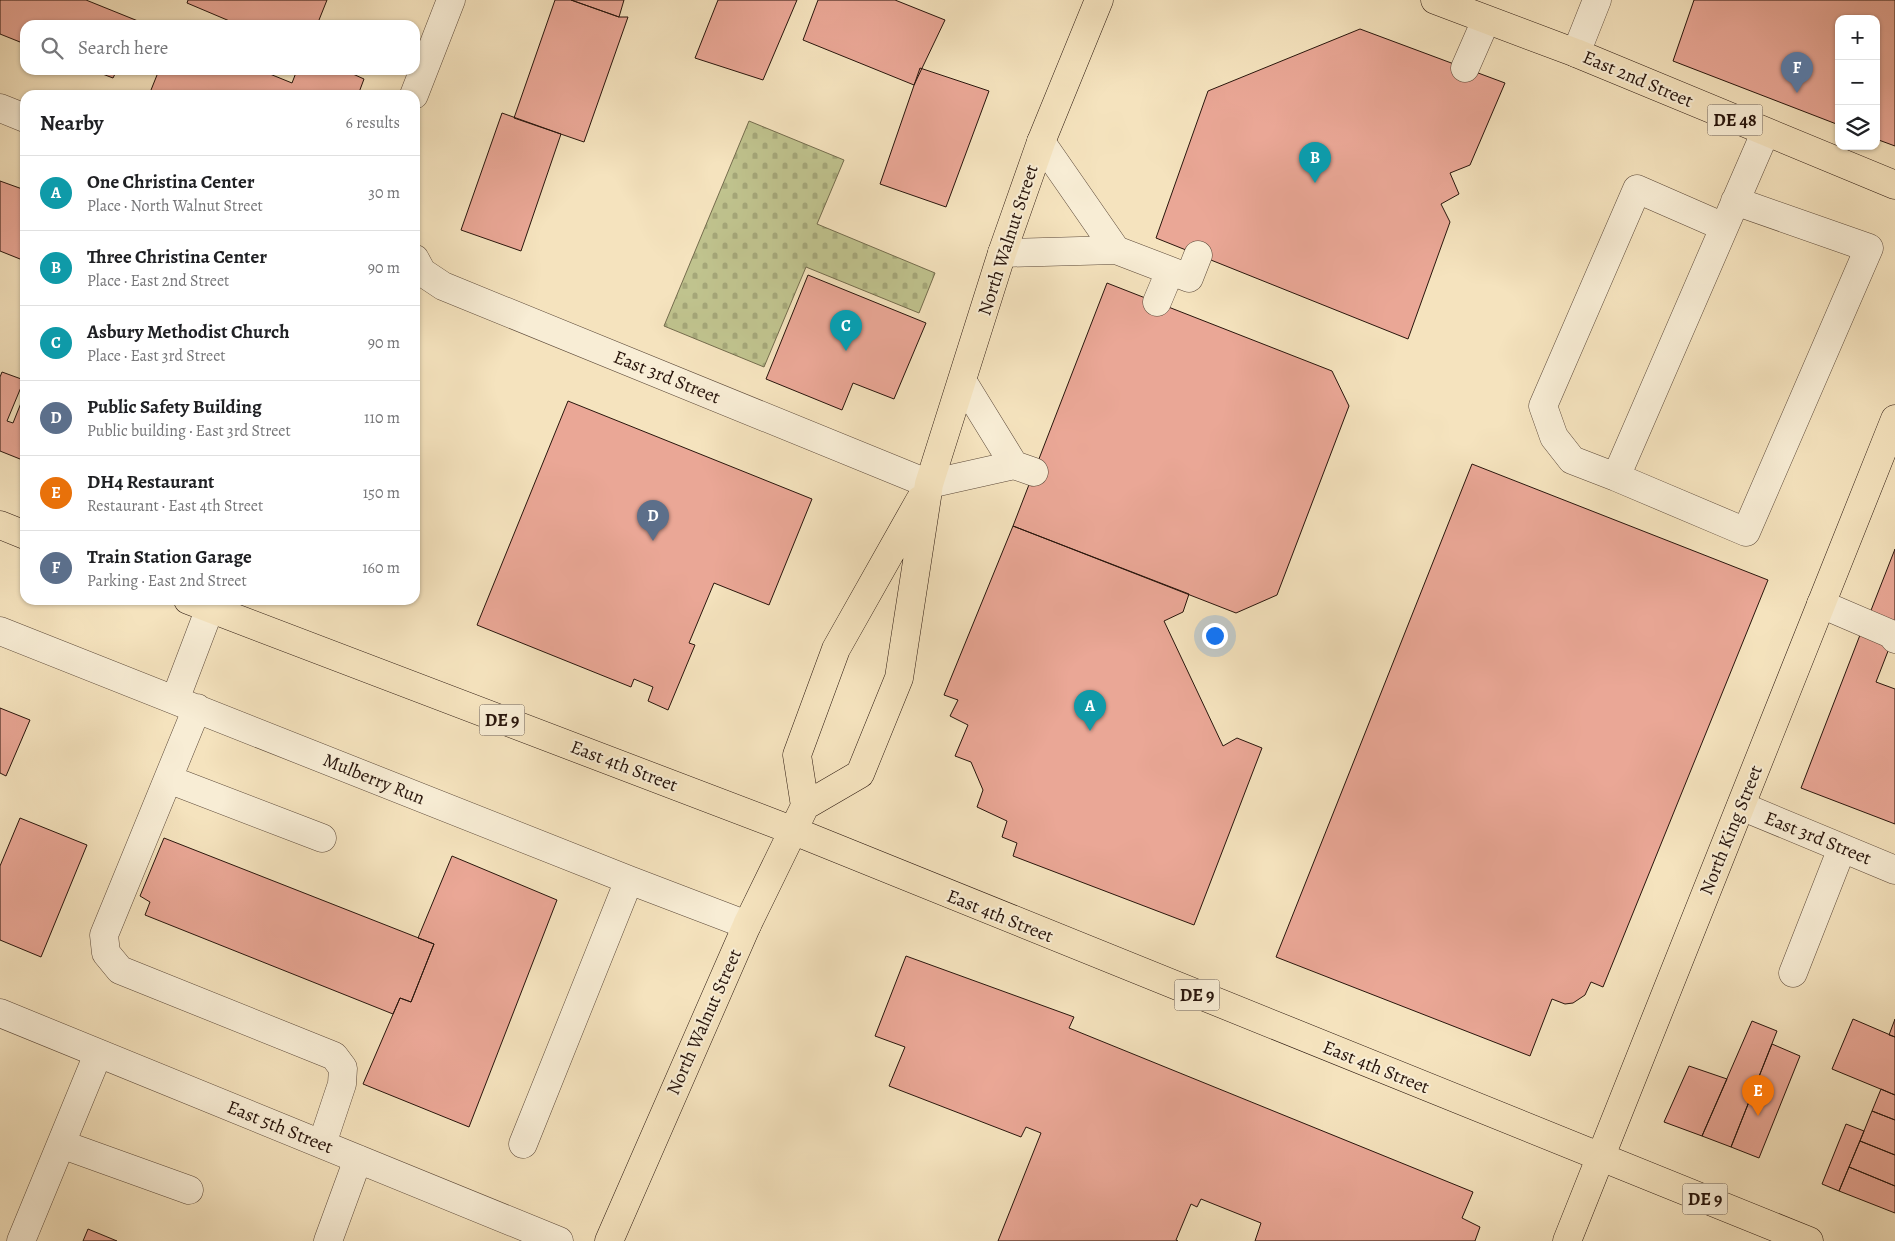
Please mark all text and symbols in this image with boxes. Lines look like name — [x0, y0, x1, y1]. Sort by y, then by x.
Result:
map controls — [1835, 15, 1880, 150]
button: + — [1835, 15, 1880, 60]
search box — [20, 20, 420, 75]
icon: search — [38, 34, 66, 62]
text: Search here — [78, 35, 168, 61]
street label: East 2nd Street — [1579, 44, 1697, 114]
pin: F — [1781, 52, 1813, 93]
button: − — [1835, 60, 1880, 105]
road number: DE 48 — [1708, 104, 1762, 136]
button: layers — [1835, 105, 1880, 150]
text: Nearby — [40, 109, 103, 137]
text: 6 results — [346, 112, 400, 134]
pin: B — [1299, 142, 1331, 183]
street label: North Walnut Street — [971, 161, 1045, 319]
text: One Christina Center — [87, 169, 255, 195]
text: A — [51, 182, 61, 204]
text: 30 m — [368, 182, 400, 204]
text: Place · North Walnut Street — [87, 195, 263, 217]
text: Three Christina Center — [87, 244, 267, 270]
text: B — [51, 257, 61, 279]
text: 90 m — [368, 257, 400, 279]
text: Place · East 2nd Street — [87, 270, 229, 292]
pin: C — [830, 310, 862, 351]
text: Asbury Methodist Church — [87, 319, 289, 345]
text: C — [51, 332, 61, 354]
text: 90 m — [368, 332, 400, 354]
street label: East 3rd Street — [610, 344, 724, 410]
text: Place · East 3rd Street — [87, 345, 226, 367]
text: Public Safety Building — [87, 394, 262, 420]
text: D — [50, 407, 62, 429]
text: 110 m — [364, 407, 400, 429]
text: Public building · East 3rd Street — [87, 420, 291, 442]
text: DH4 Restaurant — [87, 469, 214, 495]
text: E — [51, 482, 61, 504]
text: 150 m — [363, 482, 400, 504]
text: Restaurant · East 4th Street — [87, 495, 263, 517]
pin: D — [637, 500, 669, 541]
text: Train Station Garage — [87, 544, 252, 570]
text: F — [52, 557, 60, 579]
text: 160 m — [362, 557, 400, 579]
text: Parking · East 2nd Street — [87, 570, 247, 592]
your location — [1202, 623, 1228, 649]
pin: A — [1074, 690, 1106, 731]
road number: DE 9 — [480, 704, 524, 736]
street label: East 4th Street — [567, 734, 681, 798]
street label: Mulberry Run — [319, 747, 429, 811]
street label: North King Street — [1693, 761, 1769, 899]
street label: East 3rd Street — [1761, 805, 1875, 871]
street label: East 4th Street — [943, 883, 1057, 949]
street label: North Walnut Street — [660, 945, 748, 1099]
road number: DE 9 — [1174, 980, 1220, 1010]
street label: East 4th Street — [1319, 1034, 1433, 1100]
pin: E — [1742, 1075, 1774, 1116]
street label: East 5th Street — [223, 1094, 337, 1160]
road number: DE 9 — [1682, 1184, 1728, 1214]

